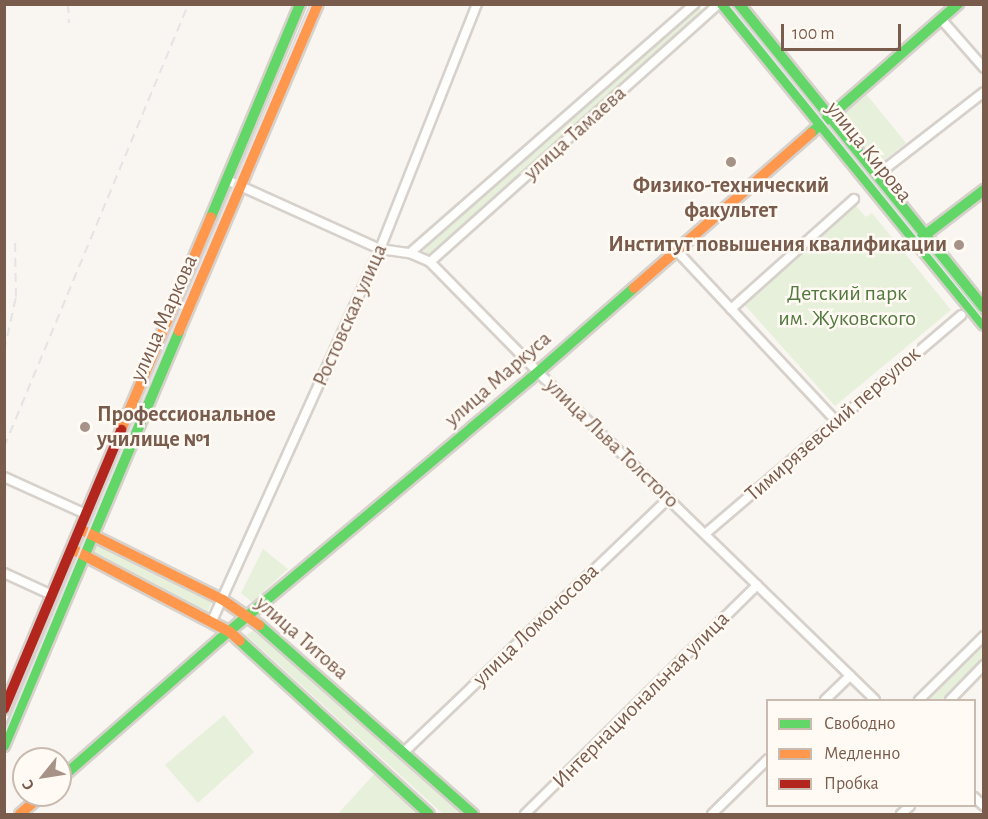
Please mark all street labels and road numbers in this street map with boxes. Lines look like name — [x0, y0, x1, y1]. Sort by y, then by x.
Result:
street label: улица Тамаева — [518, 80, 632, 186]
street label: улица Кирова — [820, 96, 918, 208]
street label: Ростовская улица — [307, 240, 393, 390]
street label: улица Маркова — [124, 251, 204, 385]
street label: улица Маркуса — [439, 325, 557, 433]
street label: Тимирязевский переулок — [740, 341, 926, 507]
street label: улица Льва Толстого — [539, 372, 685, 514]
street label: улица Ломоносова — [467, 558, 605, 692]
street label: улица Титова — [250, 590, 354, 686]
street label: Интернациональная улица — [547, 606, 735, 794]

